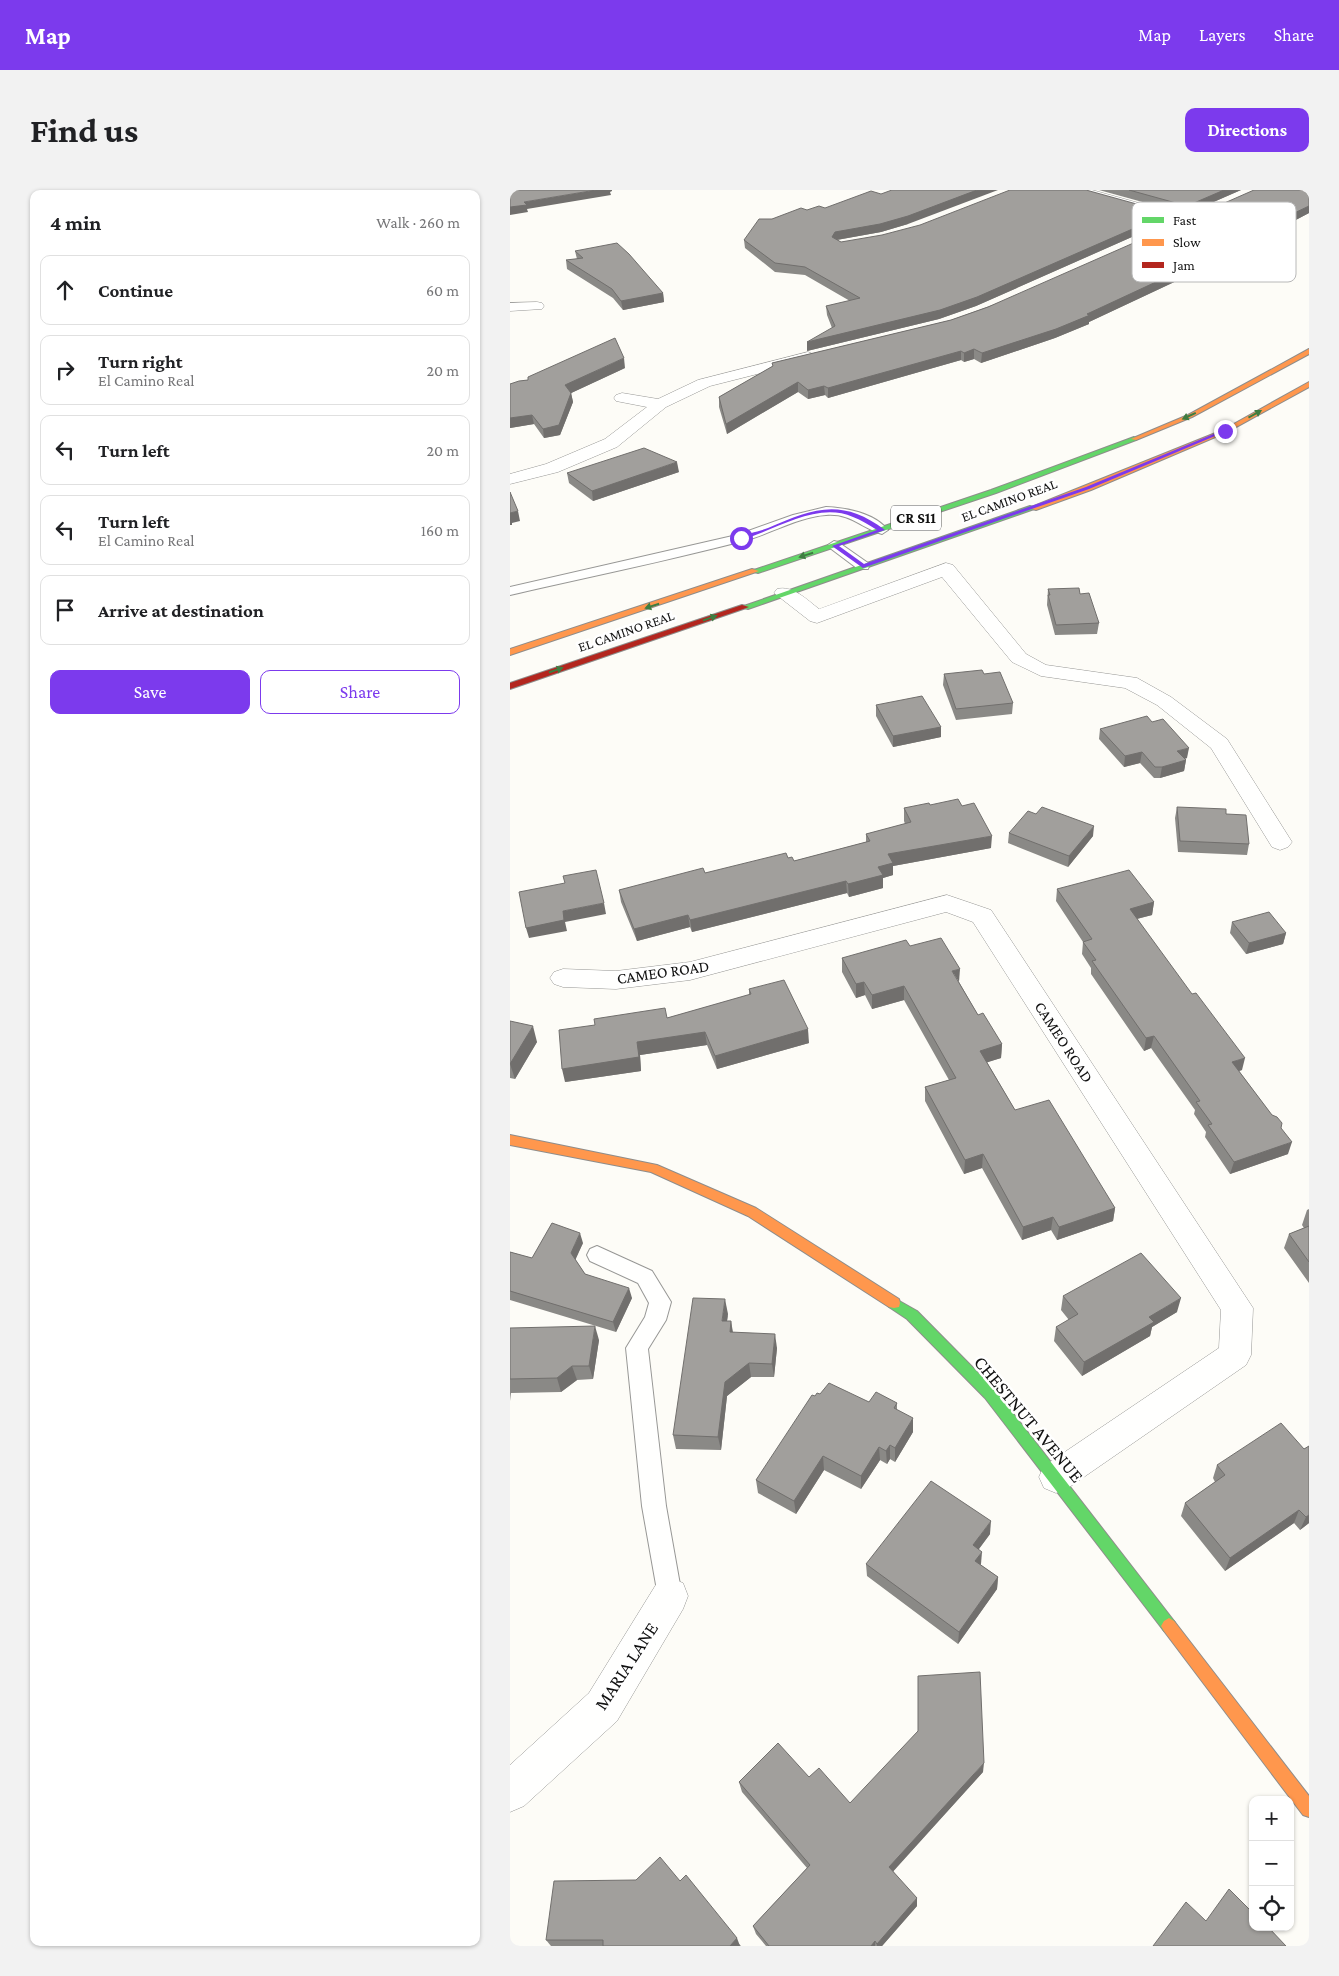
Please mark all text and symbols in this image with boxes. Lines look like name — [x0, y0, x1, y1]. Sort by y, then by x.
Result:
text: Map — [25, 22, 71, 49]
text: Map — [1138, 25, 1171, 45]
text: Layers — [1199, 25, 1246, 45]
text: Share — [1274, 25, 1314, 45]
button: Directions — [1185, 108, 1309, 152]
text: Find us — [30, 111, 138, 150]
legend — [1132, 202, 1296, 282]
text: 4 min — [50, 211, 101, 235]
text: Fast — [1173, 212, 1197, 228]
text: Walk · 260 m — [376, 214, 460, 231]
text: Slow — [1173, 234, 1201, 250]
text: Jam — [1171, 257, 1195, 273]
icon: ahead — [51, 276, 79, 304]
text: Continue — [98, 280, 173, 301]
text: 60 m — [426, 282, 459, 299]
text: Turn right — [98, 351, 183, 372]
icon: right — [51, 356, 79, 384]
text: 20 m — [426, 362, 459, 379]
text: El Camino Real — [98, 372, 195, 389]
one-way arrow — [1248, 410, 1262, 418]
one-way arrow — [1182, 412, 1196, 420]
route end — [1214, 420, 1237, 443]
icon: left — [51, 436, 79, 464]
text: Turn left — [98, 440, 170, 461]
text: 20 m — [426, 442, 459, 459]
street label: EL CAMINO REAL — [959, 475, 1059, 525]
road number: CR S11 — [891, 506, 941, 530]
text: Turn left — [98, 511, 170, 532]
icon: left — [51, 516, 79, 544]
text: 160 m — [421, 522, 459, 539]
route start — [730, 527, 753, 550]
text: El Camino Real — [98, 532, 195, 549]
one-way arrow — [798, 551, 813, 559]
icon: arrive — [51, 596, 79, 624]
text: Arrive at destination — [98, 600, 264, 621]
one-way arrow — [644, 602, 659, 610]
street label: EL CAMINO REAL — [576, 607, 676, 655]
one-way arrow — [703, 614, 718, 622]
one-way arrow — [549, 666, 564, 674]
button: Save — [50, 670, 250, 714]
button: Share — [260, 670, 460, 714]
street label: CAMEO ROAD — [616, 957, 710, 987]
street label: CAMEO ROAD — [1032, 998, 1096, 1086]
street label: CHESTNUT AVENUE — [970, 1351, 1088, 1487]
street label: MARIA LANE — [590, 1618, 662, 1714]
map controls — [1249, 1796, 1294, 1931]
button: + — [1249, 1796, 1294, 1841]
button: − — [1249, 1841, 1294, 1886]
button: locate — [1249, 1886, 1294, 1931]

